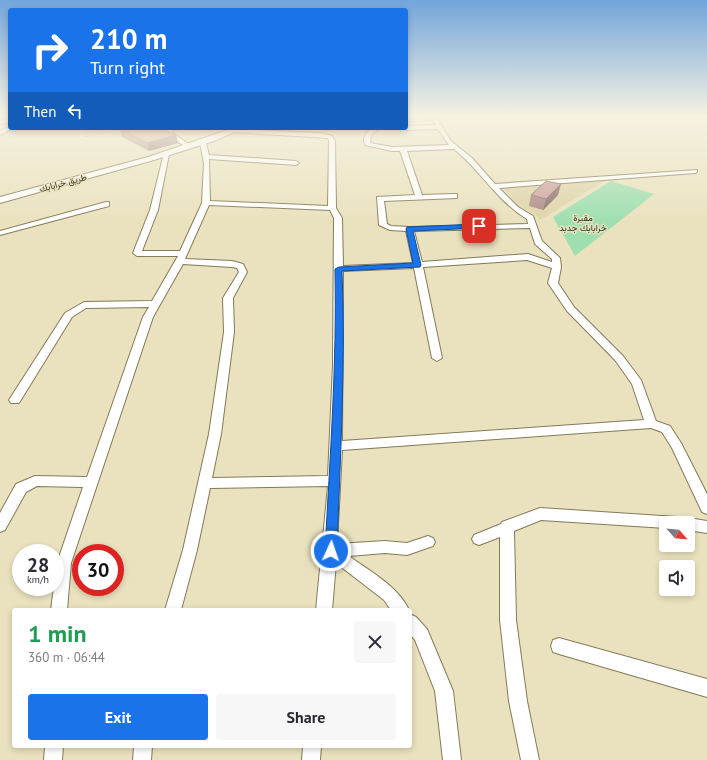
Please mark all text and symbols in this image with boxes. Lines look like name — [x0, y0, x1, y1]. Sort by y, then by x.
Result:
text: 210 m — [90, 20, 167, 57]
icon: right — [24, 24, 76, 76]
text: Turn right — [90, 56, 165, 79]
icon: left — [64, 100, 86, 122]
text: Then — [24, 102, 56, 121]
street label: طريق خرابابك — [38, 171, 88, 195]
pin — [462, 209, 496, 243]
park label: مقبرة خرابابك جدبد — [559, 212, 607, 234]
icon: arrive — [468, 215, 490, 237]
north arrow — [659, 516, 695, 552]
map controls — [659, 516, 695, 596]
position arrow — [310, 530, 352, 572]
speed limit sign: 30 — [72, 544, 124, 596]
text: 28 — [27, 552, 49, 578]
button: sound — [659, 560, 695, 596]
text: km/h — [27, 573, 49, 586]
text: 1 min — [28, 618, 87, 649]
button: close — [354, 621, 396, 663]
text: 360 m · 06:44 — [28, 649, 105, 666]
button: Exit — [28, 694, 208, 740]
button: Share — [216, 694, 396, 740]

